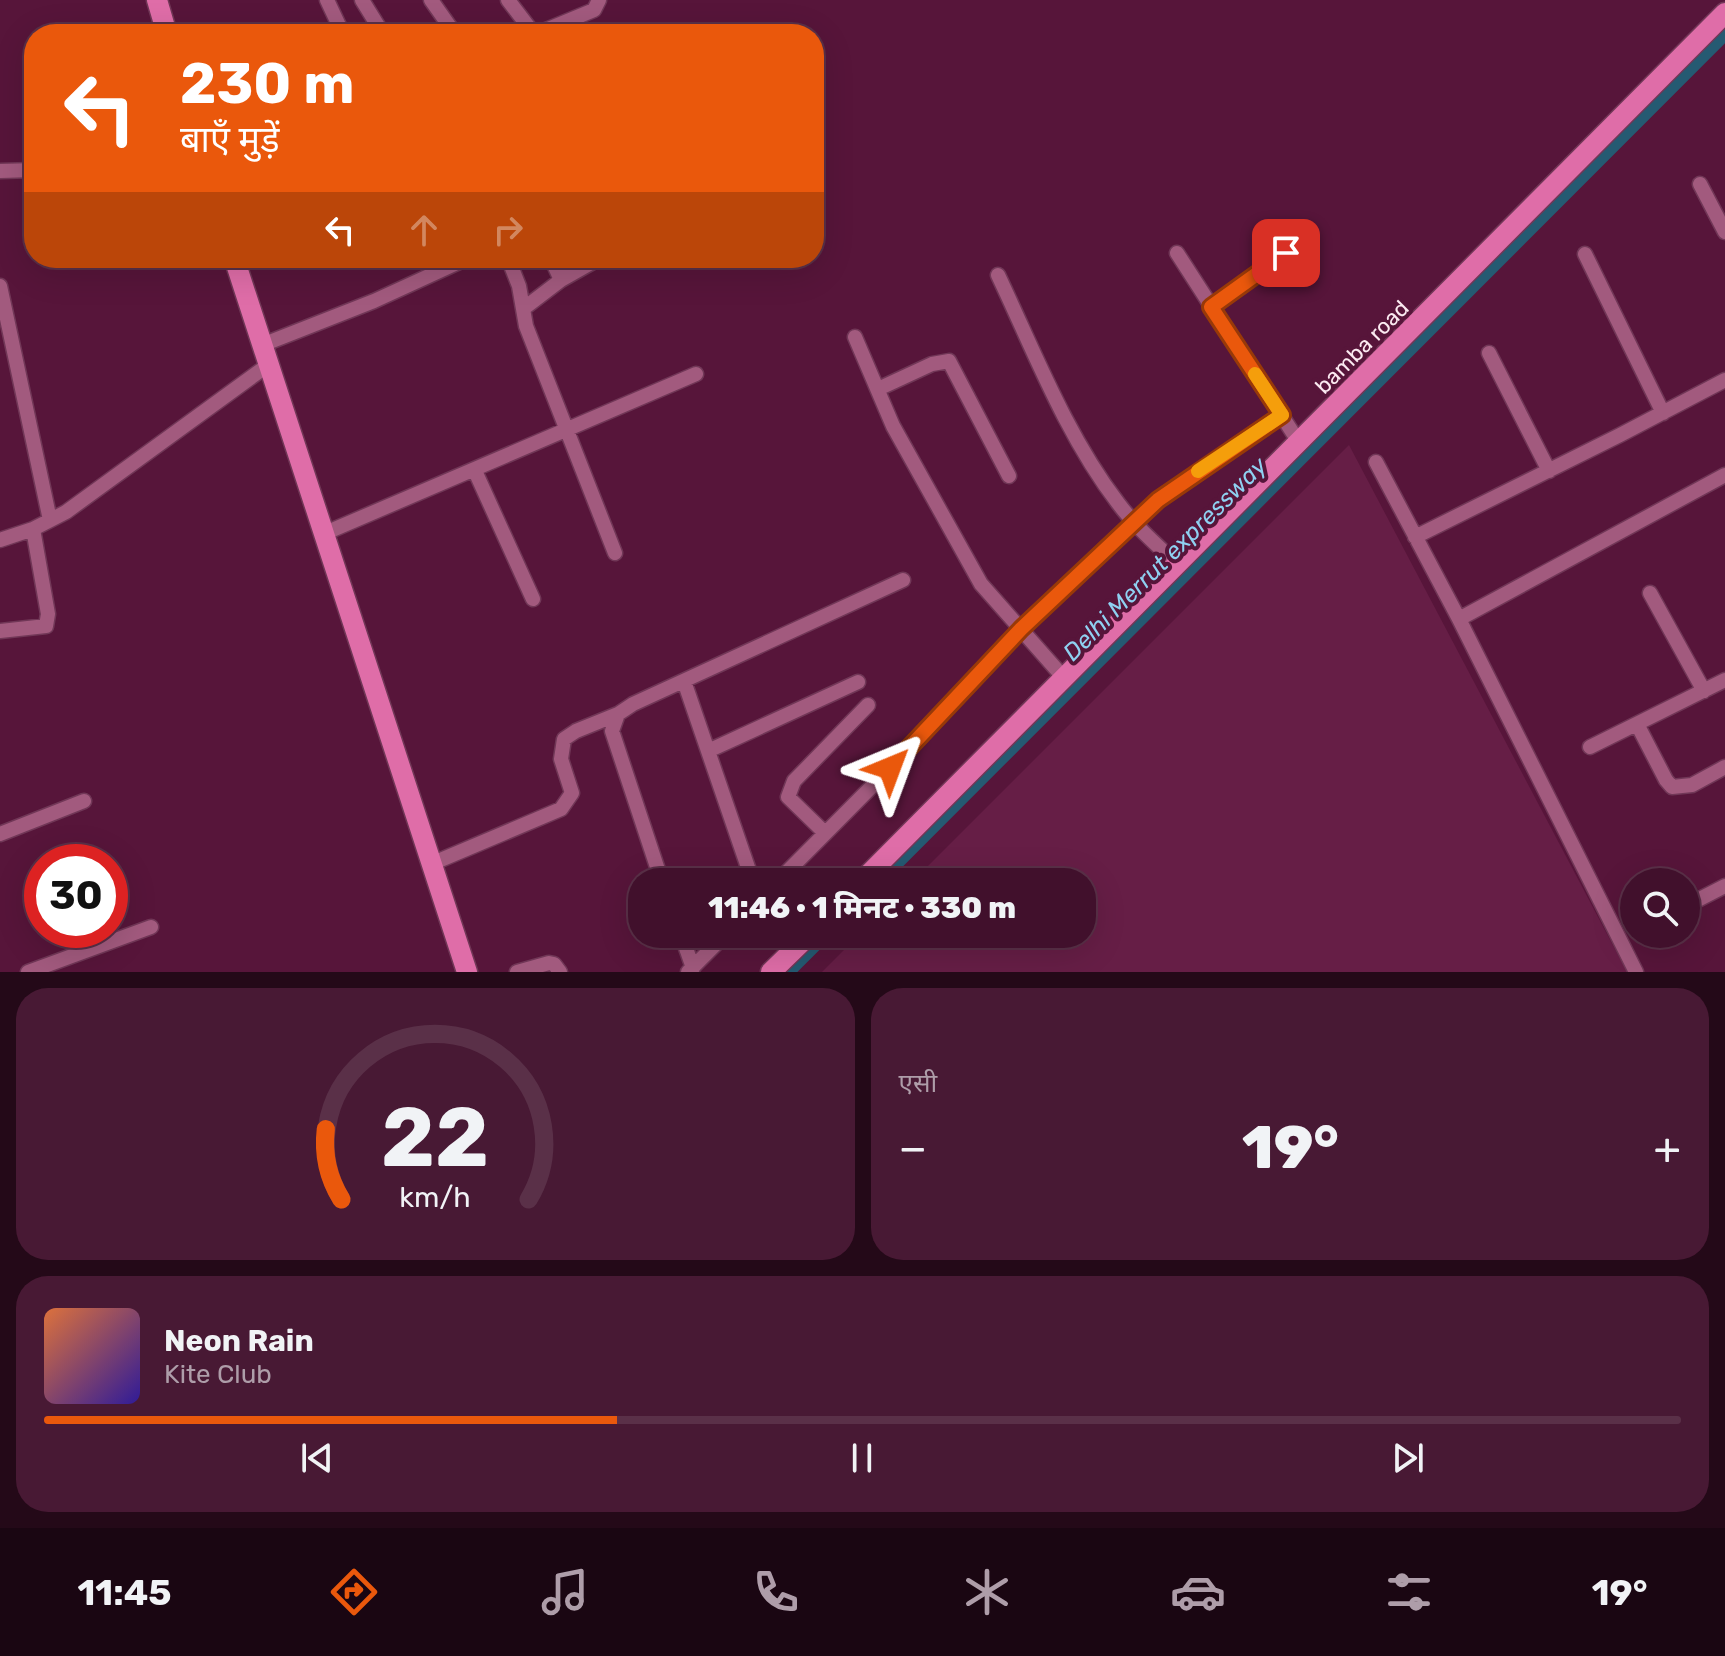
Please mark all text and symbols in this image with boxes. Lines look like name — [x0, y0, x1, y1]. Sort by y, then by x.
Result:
text: 230 m — [180, 51, 355, 117]
icon: left — [48, 56, 152, 160]
text: बाएँ मुड़ें — [180, 118, 279, 161]
icon: left — [318, 208, 362, 252]
icon: ahead — [402, 208, 446, 252]
icon: right — [486, 208, 530, 252]
pin — [1252, 219, 1320, 287]
icon: arrive — [1264, 231, 1308, 275]
street label: bamba road — [1310, 295, 1414, 399]
water label: Delhi Merrut expressway — [1057, 451, 1273, 667]
position arrow — [848, 726, 932, 810]
speed limit sign: 30 — [24, 844, 128, 948]
map controls — [1620, 868, 1700, 948]
button: search — [1620, 868, 1700, 948]
text: 11:46 · 1 मिनट · 330 m — [708, 890, 1016, 926]
text: एसी — [899, 1068, 937, 1099]
text: 22 — [381, 1088, 489, 1187]
text: 19° — [1242, 1112, 1339, 1183]
text: − — [899, 1122, 927, 1174]
text: + — [1654, 1122, 1681, 1174]
text: km/h — [400, 1180, 471, 1214]
text: Neon Rain — [164, 1323, 314, 1359]
text: Kite Club — [164, 1359, 272, 1390]
icon: previous — [295, 1436, 339, 1480]
icon: pause — [840, 1436, 884, 1480]
icon: next — [1386, 1436, 1430, 1480]
icon: directions — [326, 1564, 382, 1620]
icon: music — [537, 1564, 593, 1620]
icon: phone — [748, 1564, 804, 1620]
icon: climate — [959, 1564, 1015, 1620]
icon: car — [1170, 1564, 1226, 1620]
icon: filters — [1381, 1564, 1437, 1620]
text: 11:45 — [77, 1571, 172, 1614]
text: 19° — [1592, 1571, 1647, 1614]

